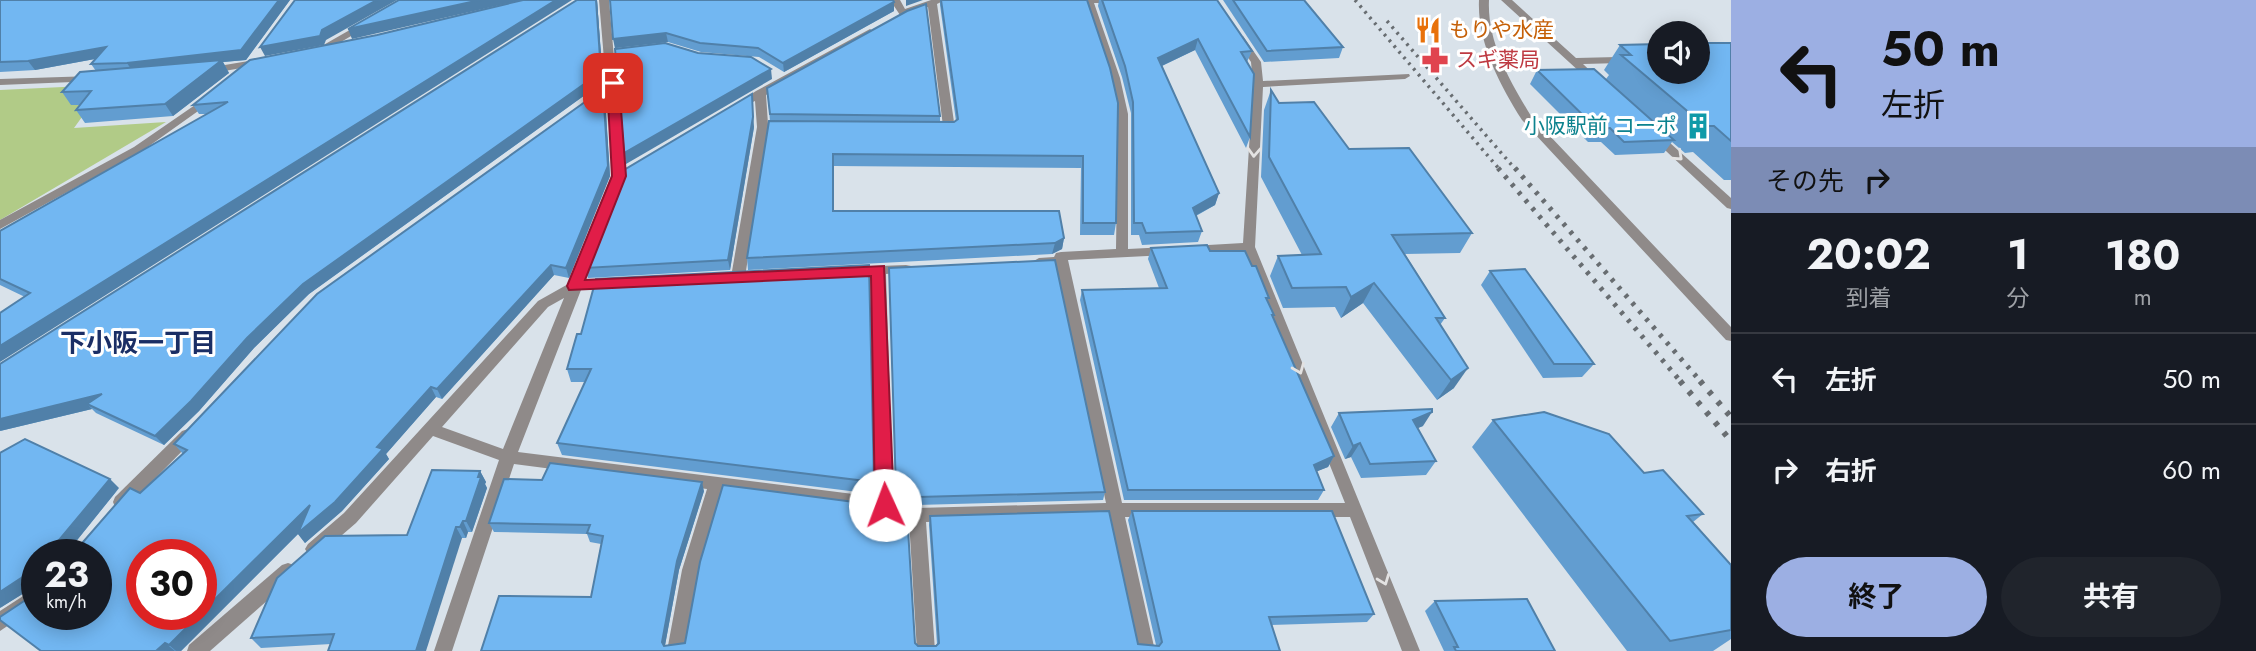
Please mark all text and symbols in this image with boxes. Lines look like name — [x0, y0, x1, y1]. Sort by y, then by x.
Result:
text: 50 m — [1881, 14, 2000, 84]
restaurant icon: もりや水産 — [1413, 15, 1443, 45]
place label: もりや水産 — [1449, 15, 1554, 45]
map controls — [1647, 21, 1710, 84]
button: sound — [1647, 21, 1710, 84]
icon: left — [1766, 28, 1857, 119]
pharmacy icon: スギ薬局 — [1420, 45, 1450, 75]
place label: スギ薬局 — [1456, 45, 1540, 75]
pin — [583, 53, 643, 113]
icon: arrive — [594, 64, 632, 102]
text: 左折 — [1881, 82, 1945, 128]
place label: 小阪駅前 コーポ — [1524, 111, 1677, 141]
building icon: 小阪駅前 コーポ — [1683, 111, 1713, 141]
one-way arrow — [1247, 147, 1262, 158]
one-way arrow — [1670, 148, 1683, 161]
icon: right — [1858, 161, 1896, 199]
text: その先 — [1766, 162, 1844, 200]
text: 20:02 — [1807, 224, 1931, 285]
text: 1 — [2007, 224, 2029, 285]
text: 180 — [2105, 225, 2180, 286]
text: m — [2134, 280, 2152, 314]
text: 到着 — [1846, 281, 1892, 315]
text: 分 — [2006, 281, 2029, 315]
district label: 下小阪一丁目 — [60, 324, 216, 362]
icon: left — [1766, 360, 1804, 398]
text: 50 m — [2163, 360, 2221, 398]
text: 左折 — [1825, 361, 1877, 399]
one-way arrow — [1290, 363, 1304, 375]
icon: right — [1766, 451, 1804, 489]
text: 60 m — [2162, 451, 2221, 489]
text: 右折 — [1825, 452, 1877, 490]
position arrow — [848, 468, 922, 542]
speed limit sign: 30 — [126, 539, 217, 630]
text: 23 — [44, 550, 89, 600]
button: 終了 — [1766, 557, 1987, 637]
button: 共有 — [2001, 557, 2221, 637]
one-way arrow — [1375, 574, 1389, 586]
text: km/h — [46, 589, 87, 615]

